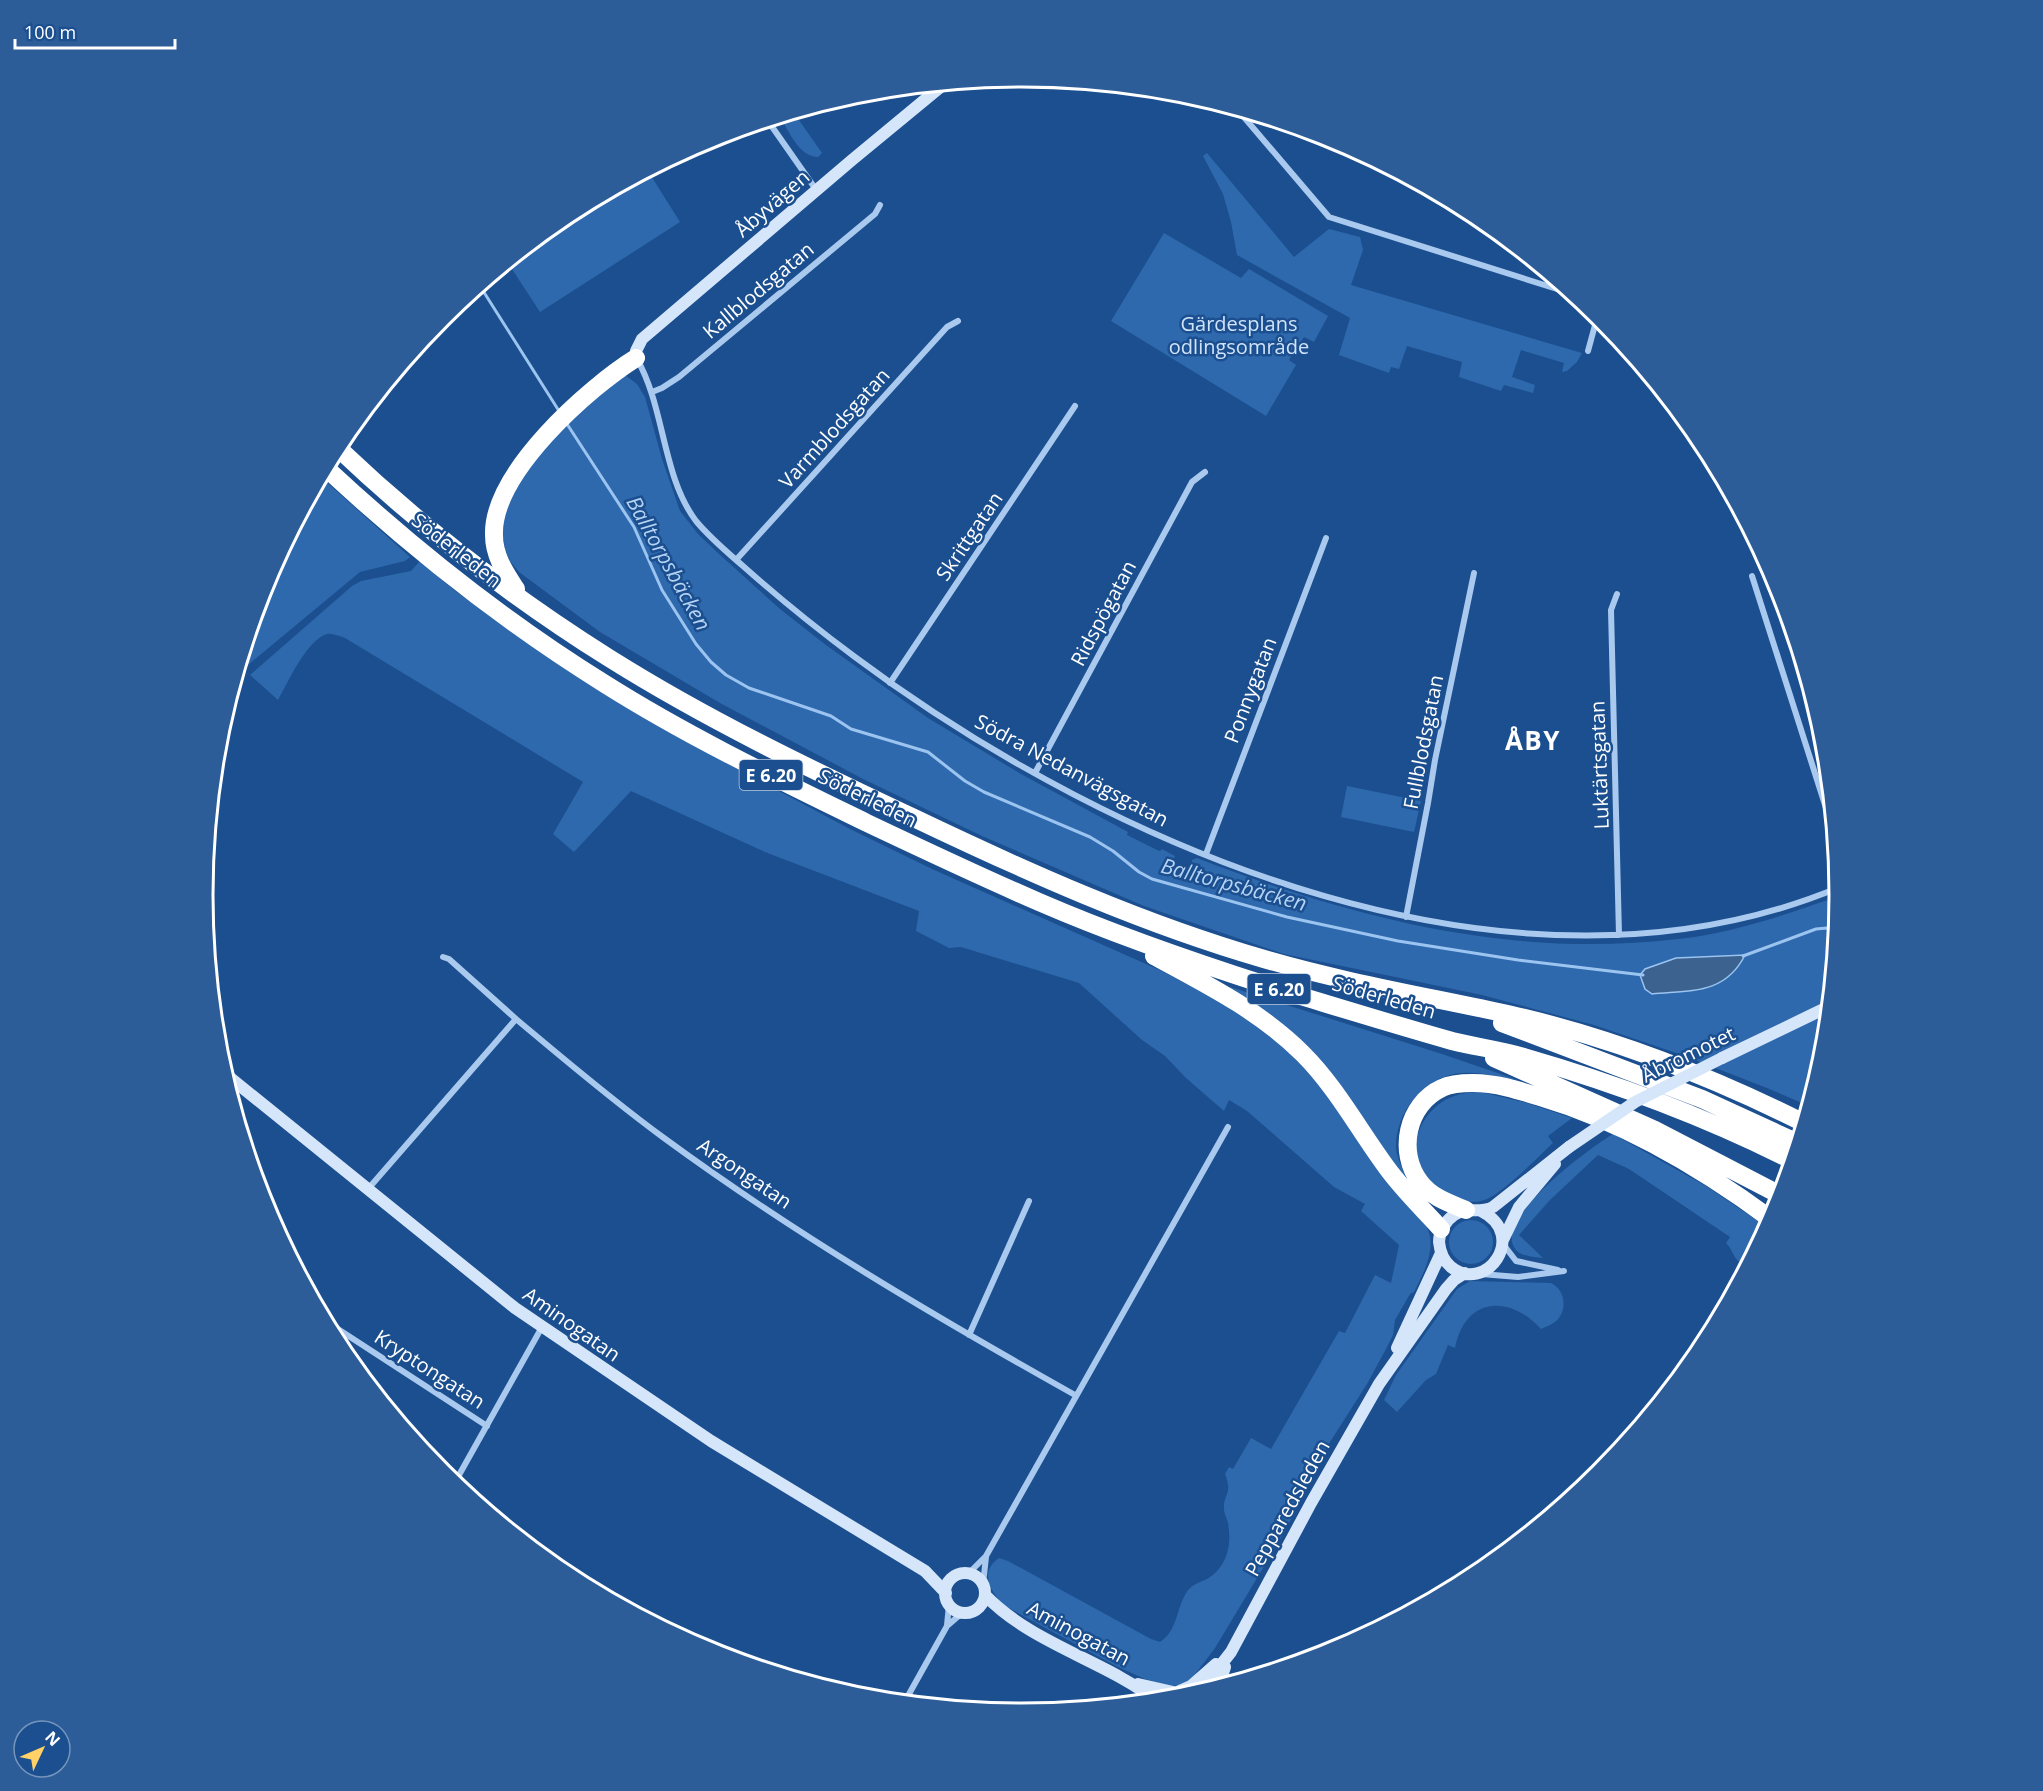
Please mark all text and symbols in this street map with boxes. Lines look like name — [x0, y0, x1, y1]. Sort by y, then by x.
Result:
scale bar — [15, 12, 176, 50]
text: 100 m — [24, 20, 76, 44]
street label: Åbyvägen — [729, 163, 815, 243]
street label: Kallblodsgatan — [697, 236, 819, 344]
park label: Gärdesplans odlingsområde — [1169, 310, 1309, 360]
street label: Varmblodsgatan — [773, 362, 895, 494]
street label: Skrittgatan — [929, 486, 1009, 586]
water label: Balltorpsbäcken — [620, 491, 718, 635]
street label: Söderleden — [407, 507, 507, 593]
street label: Ridspögatan — [1064, 555, 1142, 671]
street label: Ponnygatan — [1217, 633, 1283, 747]
street label: Fullblodsgatan — [1397, 673, 1449, 811]
street label: Luktärtsgatan — [1583, 700, 1615, 830]
street label: Södra Nedanvägsgatan — [970, 707, 1174, 833]
district label: ÅBY — [1505, 722, 1561, 758]
road number: E 6.20 — [740, 760, 802, 790]
street label: Söderleden — [814, 762, 922, 834]
water label: Balltorpsbäcken — [1158, 851, 1310, 917]
street label: Söderleden — [1329, 969, 1439, 1025]
road number: E 6.20 — [1248, 974, 1310, 1004]
street label: Åbromotet — [1637, 1020, 1739, 1088]
street label: Argongatan — [692, 1131, 798, 1215]
street label: Aminogatan — [518, 1281, 626, 1367]
street label: Kryptongatan — [370, 1323, 490, 1415]
street label: Pepparedsleden — [1238, 1435, 1336, 1581]
street label: Aminogatan — [1023, 1595, 1135, 1671]
north arrow — [12, 1719, 72, 1779]
text: N — [40, 1726, 65, 1751]

